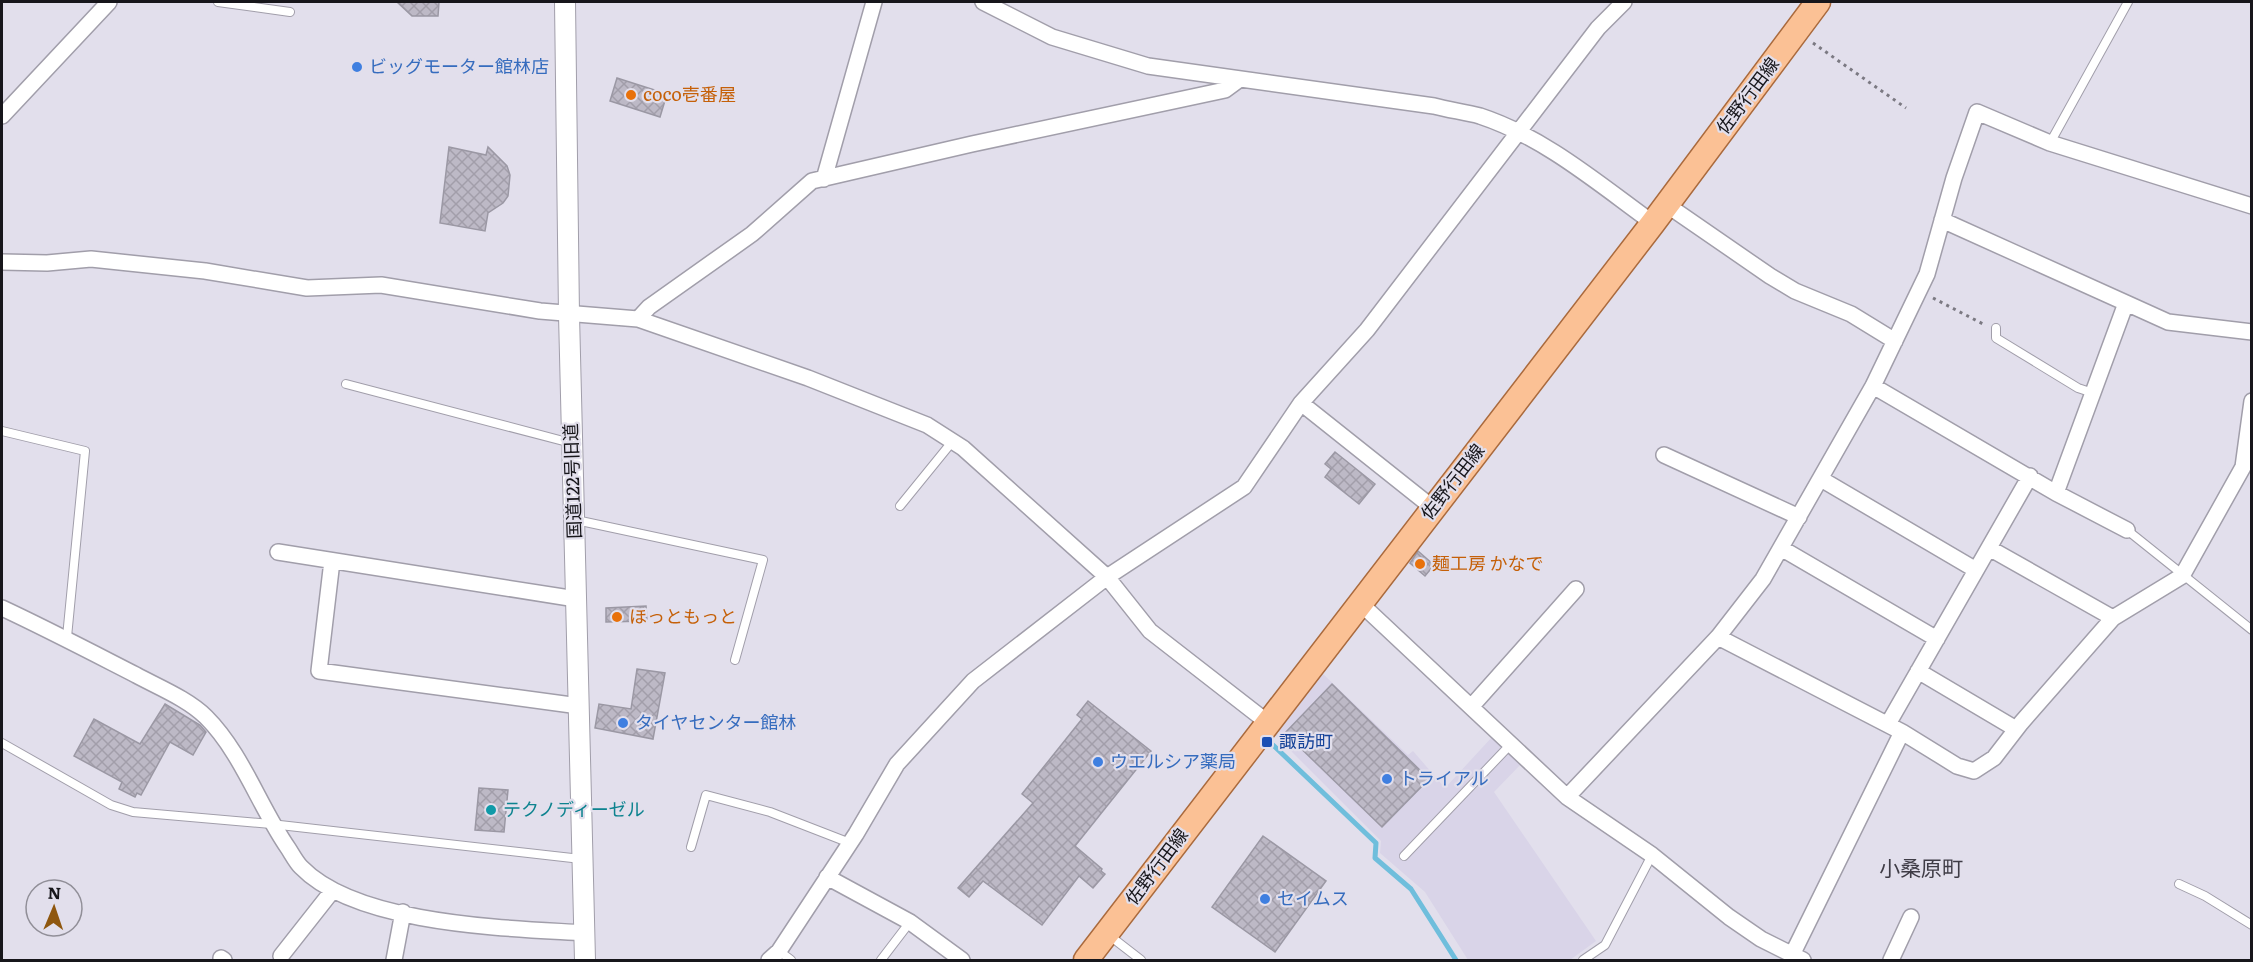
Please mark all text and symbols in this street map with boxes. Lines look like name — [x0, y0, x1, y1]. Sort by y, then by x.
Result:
street label: 佐野行田線 — [1709, 51, 1785, 139]
place label: ビッグモーター館林店 — [369, 52, 549, 79]
marker: ビッグモーター館林店 — [350, 60, 364, 74]
place label: coco壱番屋 — [643, 80, 736, 107]
marker: coco壱番屋 — [624, 88, 638, 102]
street label: 国道122号旧道 — [556, 423, 587, 539]
street label: 佐野行田線 — [1413, 437, 1490, 525]
place label: 麺工房 かなで — [1432, 549, 1544, 576]
marker: 麺工房 かなで — [1413, 557, 1427, 571]
place label: ほっともっと — [629, 602, 737, 629]
marker: ほっともっと — [610, 610, 624, 624]
place label: タイヤセンター館林 — [635, 708, 796, 735]
marker: タイヤセンター館林 — [616, 716, 630, 730]
place label: 諏訪町 — [1279, 727, 1333, 754]
marker: 諏訪町 — [1260, 735, 1274, 749]
place label: ウエルシア薬局 — [1110, 747, 1236, 774]
marker: ウエルシア薬局 — [1091, 755, 1105, 769]
place label: トライアル — [1399, 764, 1489, 791]
marker: トライアル — [1380, 772, 1394, 786]
place label: テクノディーゼル — [503, 795, 645, 822]
marker: テクノディーゼル — [484, 803, 498, 817]
street label: 佐野行田線 — [1118, 822, 1194, 910]
district label: 小桑原町 — [1879, 851, 1963, 882]
north arrow — [24, 878, 84, 938]
text: N — [47, 880, 62, 904]
place label: セイムス — [1277, 884, 1349, 911]
marker: セイムス — [1258, 892, 1272, 906]

